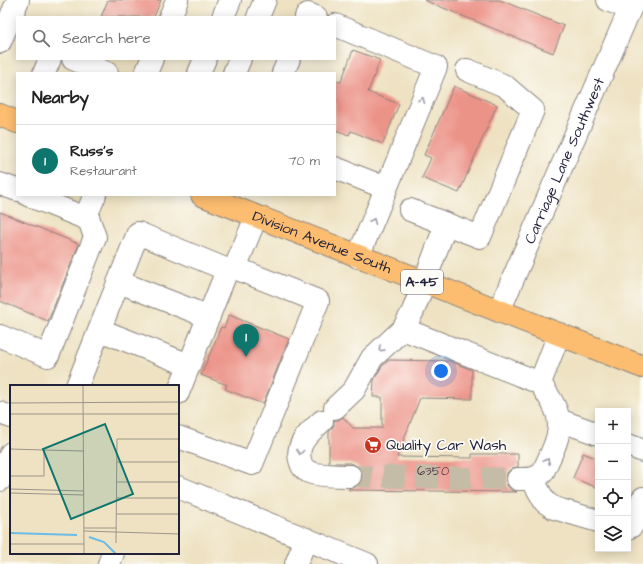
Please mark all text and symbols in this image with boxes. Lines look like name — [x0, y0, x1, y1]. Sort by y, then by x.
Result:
search box — [16, 16, 336, 60]
icon: search — [30, 27, 52, 49]
text: Search here — [62, 28, 151, 49]
street label: Carriage Lane Southwest — [519, 74, 610, 247]
text: Nearby — [32, 86, 89, 110]
one-way arrow — [417, 97, 425, 105]
text: Russ's — [70, 141, 113, 162]
text: 1 — [44, 152, 46, 170]
text: 70 m — [288, 152, 320, 170]
text: Restaurant — [70, 162, 137, 180]
street label: Division Avenue South — [249, 205, 395, 279]
one-way arrow — [369, 217, 377, 224]
road number: A-45 — [401, 270, 443, 294]
pin: 1 — [233, 324, 259, 357]
one-way arrow — [378, 345, 386, 352]
your location — [431, 361, 451, 381]
inset map — [10, 385, 179, 554]
map controls — [595, 408, 631, 552]
button: + — [595, 408, 631, 444]
supermarket icon: Quality Car Wash — [363, 435, 383, 455]
place label: Quality Car Wash — [386, 435, 507, 457]
button: − — [595, 444, 631, 480]
one-way arrow — [296, 449, 305, 455]
one-way arrow — [543, 458, 551, 465]
house number: 6350 — [417, 462, 449, 480]
button: locate — [595, 480, 631, 516]
button: layers — [595, 516, 631, 552]

